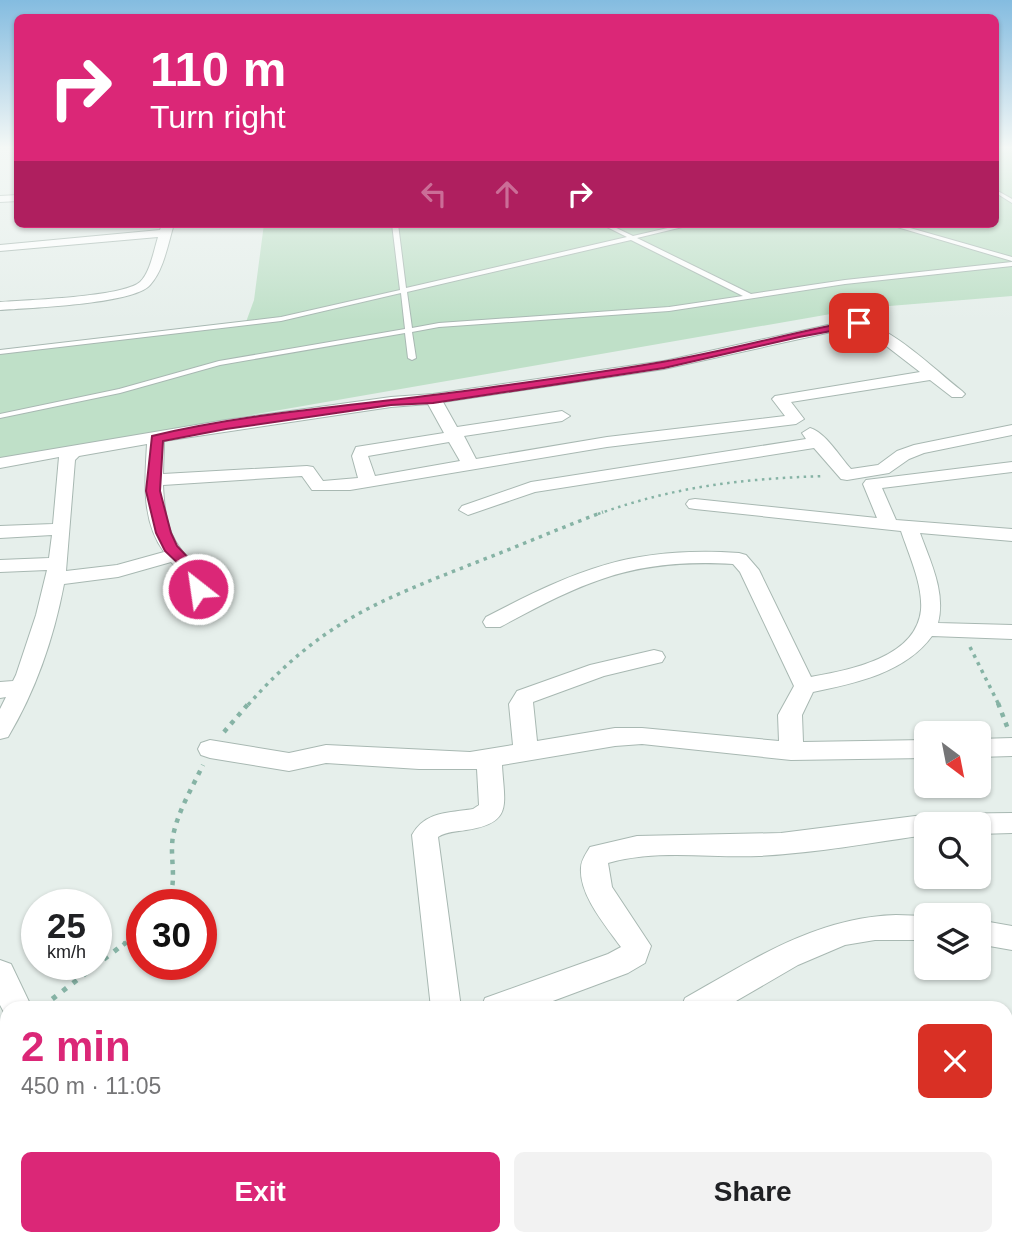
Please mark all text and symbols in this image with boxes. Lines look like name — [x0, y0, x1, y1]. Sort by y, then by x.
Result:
icon: right — [35, 42, 126, 133]
text: 110 m — [150, 42, 286, 96]
text: Turn right — [150, 99, 286, 135]
icon: left — [415, 175, 453, 213]
icon: ahead — [488, 175, 526, 213]
icon: right — [561, 175, 599, 213]
pin — [829, 293, 889, 353]
icon: arrive — [840, 304, 878, 342]
position arrow — [161, 552, 235, 626]
north arrow — [914, 721, 990, 798]
map controls — [914, 721, 991, 980]
button: search — [914, 812, 991, 889]
speed limit sign: 30 — [126, 889, 217, 980]
button: layers — [914, 903, 991, 980]
text: 25 — [47, 906, 86, 945]
text: km/h — [47, 942, 86, 962]
text: 2 min — [21, 1023, 131, 1070]
button: close — [918, 1024, 992, 1098]
text: 450 m · 11:05 — [21, 1073, 161, 1099]
button: Exit — [21, 1152, 500, 1232]
button: Share — [514, 1152, 992, 1232]

